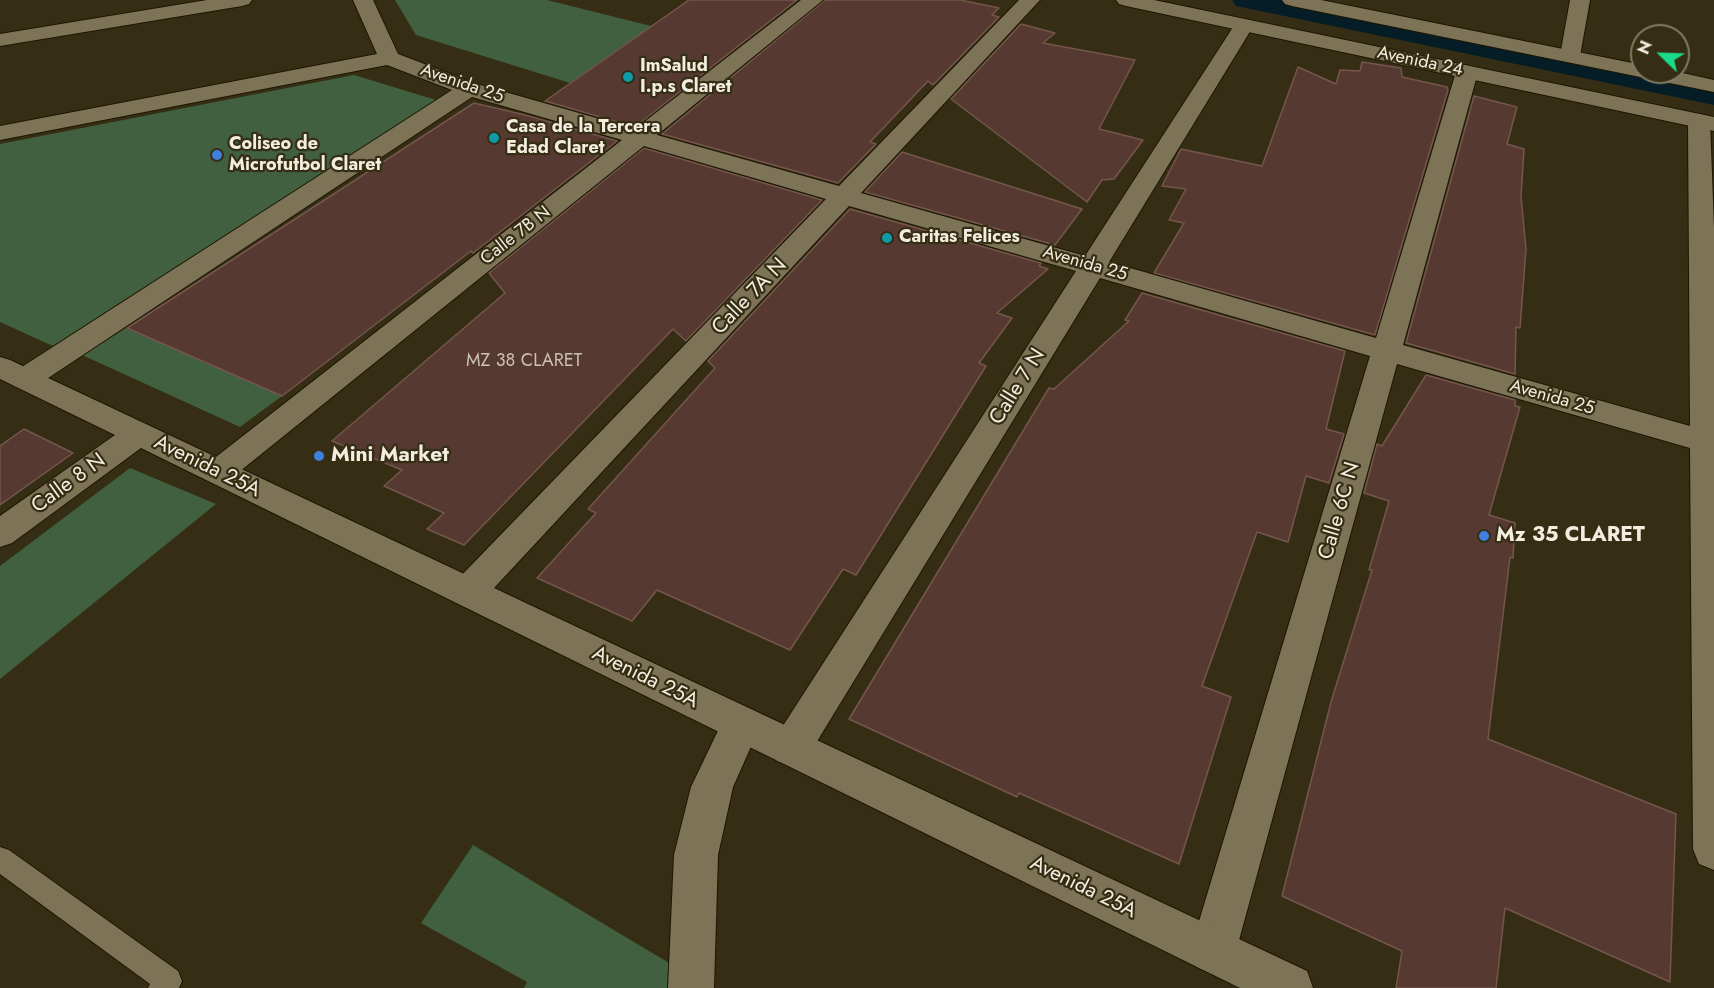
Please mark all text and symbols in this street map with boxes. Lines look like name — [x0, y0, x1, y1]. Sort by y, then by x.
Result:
north arrow — [1630, 24, 1690, 84]
text: N — [1632, 37, 1658, 58]
street label: Avenida 24 — [1375, 42, 1465, 82]
place label: ImSalud I.p.s Claret — [640, 56, 732, 98]
street label: Avenida 25 — [417, 60, 507, 108]
marker: ImSalud I.p.s Claret — [621, 70, 635, 84]
place label: Casa de la Tercera Edad Claret — [506, 117, 660, 160]
marker: Casa de la Tercera Edad Claret — [487, 131, 501, 145]
place label: Coliseo de Microfutbol Claret — [229, 134, 381, 176]
marker: Coliseo de Microfutbol Claret — [210, 148, 224, 162]
street label: Calle 7B N — [477, 202, 555, 270]
place label: Caritas Felices — [899, 227, 1020, 249]
marker: Caritas Felices — [880, 231, 894, 245]
street label: Avenida 25 — [1040, 242, 1130, 286]
street label: Calle 7A N — [707, 253, 793, 341]
street label: Calle 7 N — [985, 344, 1051, 430]
house number: MZ 38 CLARET — [466, 351, 582, 373]
street label: Avenida 25 — [1507, 376, 1597, 420]
street label: Avenida 25A — [150, 430, 264, 504]
place label: Mini Market — [331, 443, 449, 469]
street label: Calle 8 N — [27, 449, 111, 519]
marker: Mini Market — [312, 449, 326, 463]
street label: Calle 6C N — [1314, 459, 1366, 563]
place label: Mz 35 CLARET — [1496, 523, 1645, 549]
marker: Mz 35 CLARET — [1477, 529, 1491, 543]
street label: Avenida 25A — [588, 641, 702, 715]
street label: Avenida 25A — [1026, 851, 1140, 925]

